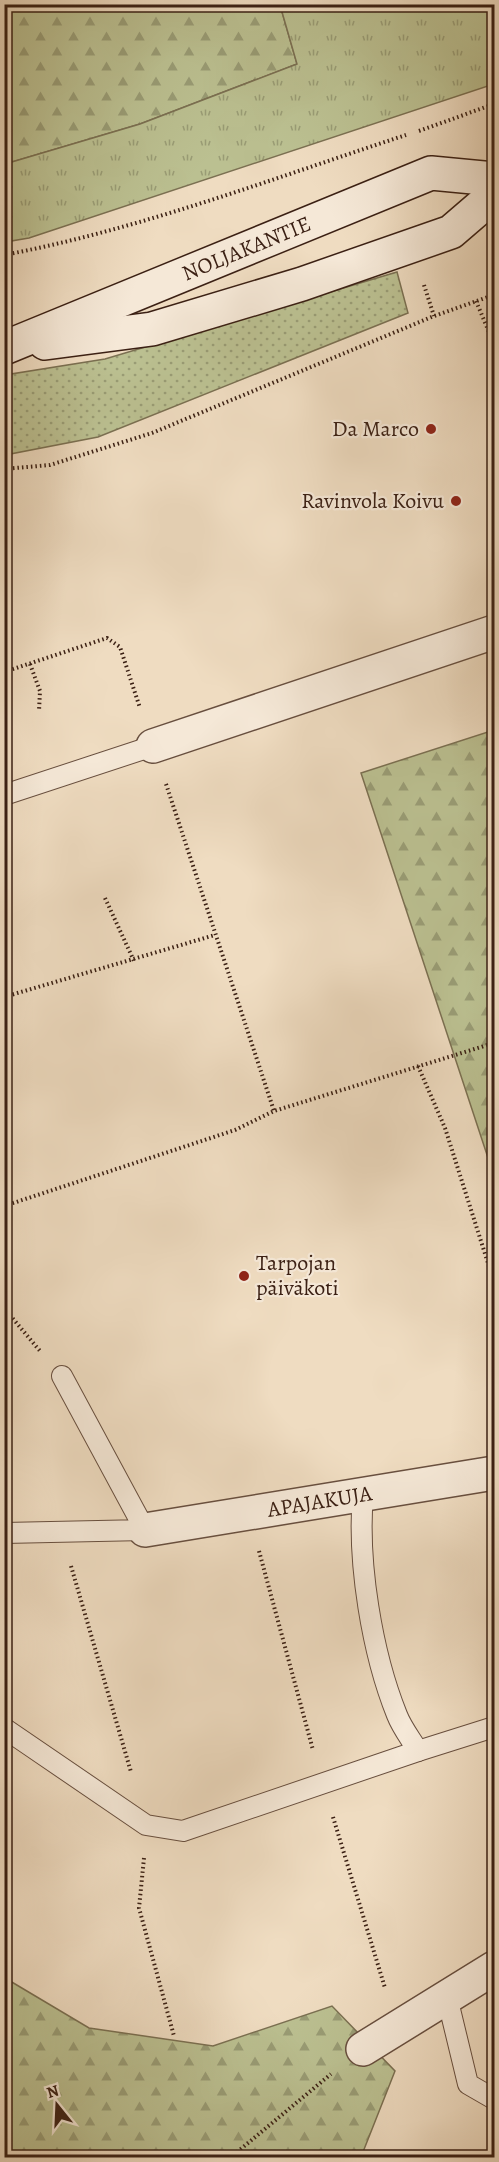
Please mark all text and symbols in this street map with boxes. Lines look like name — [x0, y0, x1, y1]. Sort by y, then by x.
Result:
street label: NOLJAKANTIE — [177, 209, 315, 288]
place label: Da Marco — [332, 414, 419, 444]
marker: Da Marco — [424, 422, 438, 436]
place label: Ravinvola Koivu — [301, 486, 444, 516]
marker: Ravinvola Koivu — [449, 494, 463, 508]
place label: Tarpojan päiväkoti — [256, 1248, 339, 1303]
marker: Tarpojan päiväkoti — [237, 1269, 251, 1283]
street label: APAJAKUJA — [264, 1478, 375, 1525]
north arrow — [27, 2075, 87, 2135]
text: N — [44, 2079, 62, 2104]

